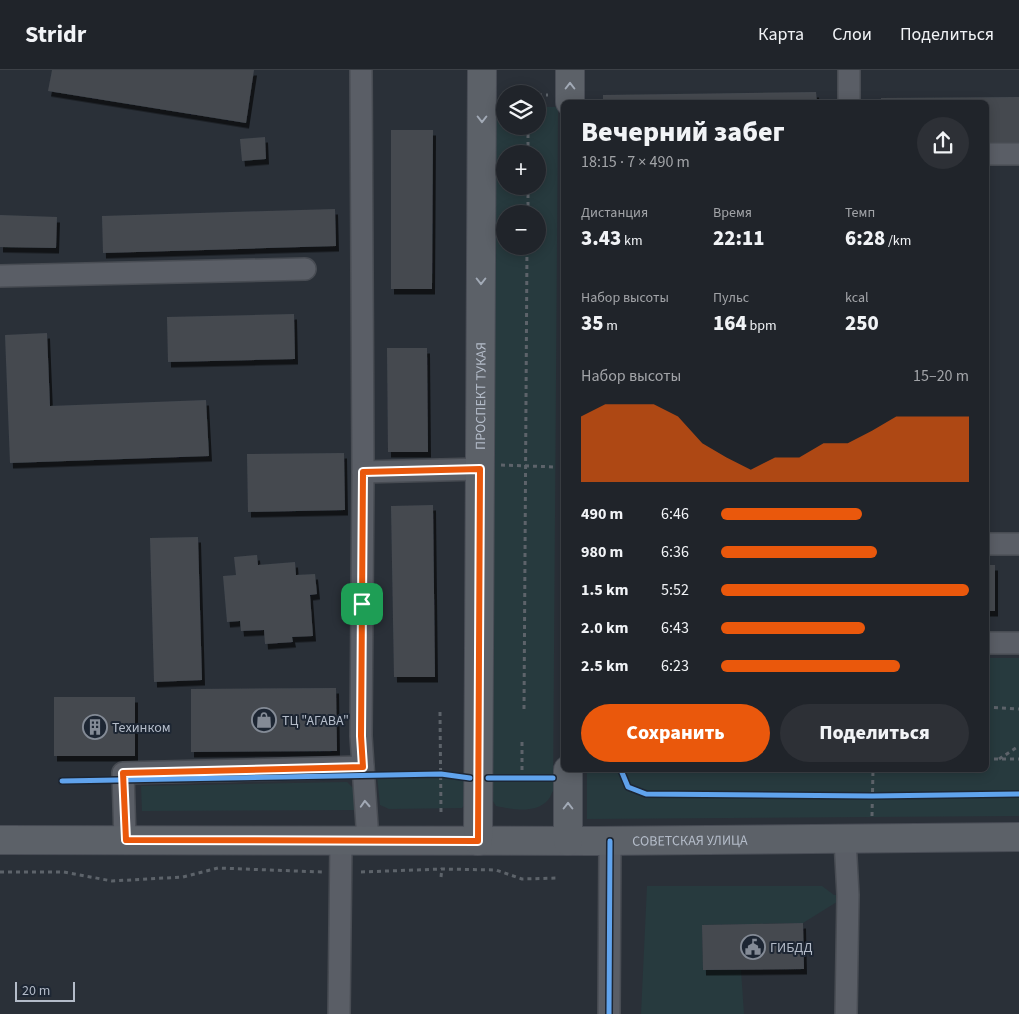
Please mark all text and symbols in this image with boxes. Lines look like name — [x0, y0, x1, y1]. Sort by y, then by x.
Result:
text: Stridr — [25, 17, 86, 52]
text: Карта — [758, 22, 804, 47]
text: Слои — [832, 22, 872, 47]
text: Поделиться — [900, 22, 994, 47]
one-way arrow — [565, 82, 575, 90]
map controls — [496, 85, 546, 255]
button: layers — [496, 85, 546, 135]
text: Вечерний забег — [581, 112, 785, 152]
one-way arrow — [477, 115, 487, 123]
button: share — [917, 117, 969, 169]
button: + — [496, 145, 546, 195]
text: 18:15 · 7 × 490 m — [581, 151, 690, 173]
text: Дистанция — [581, 203, 648, 223]
text: Время — [713, 203, 752, 223]
text: Темп — [845, 203, 875, 223]
button: − — [496, 205, 546, 255]
text: 3.43 — [581, 223, 621, 253]
text: 22:11 — [713, 223, 764, 253]
text: 6:28 — [845, 223, 885, 253]
text: km — [621, 231, 643, 251]
text: /km — [885, 231, 911, 251]
one-way arrow — [476, 278, 486, 285]
text: Набор высоты — [581, 288, 669, 308]
text: Пульс — [713, 288, 749, 308]
text: kcal — [845, 288, 869, 308]
text: 35 — [581, 308, 603, 338]
text: 164 — [713, 308, 747, 338]
text: 250 — [845, 308, 879, 338]
text: m — [603, 316, 618, 336]
text: bpm — [747, 316, 777, 336]
street label: ПРОСПЕКТ ТУКАЯ — [471, 342, 492, 450]
text: Набор высоты — [581, 365, 681, 387]
text: 15–20 m — [913, 365, 969, 387]
text: 490 m — [581, 503, 623, 525]
text: 6:46 — [661, 503, 689, 525]
text: 980 m — [581, 541, 623, 563]
text: 6:36 — [661, 541, 689, 563]
text: 1.5 km — [581, 579, 628, 601]
text: 5:52 — [661, 579, 689, 601]
pin — [341, 583, 383, 625]
icon: arrive — [348, 590, 376, 618]
text: 2.0 km — [581, 617, 628, 639]
text: 6:43 — [661, 617, 689, 639]
text: 2.5 km — [581, 655, 628, 677]
text: 6:23 — [661, 655, 689, 677]
button: Сохранить — [581, 704, 770, 762]
button: Поделиться — [780, 704, 969, 762]
shop icon: ТЦ "АГАВА" — [251, 707, 277, 733]
place label: ТЦ "АГАВА" — [282, 711, 349, 731]
building icon: Техинком — [82, 714, 108, 740]
place label: Техинком — [112, 718, 171, 738]
one-way arrow — [360, 800, 371, 808]
one-way arrow — [563, 801, 573, 809]
street label: СОВЕТСКАЯ УЛИЦА — [632, 831, 748, 852]
public building icon: ГИБДД — [740, 934, 766, 960]
place label: ГИБДД — [770, 938, 813, 958]
scale bar — [15, 979, 75, 1002]
text: 20 m — [22, 981, 50, 1001]

